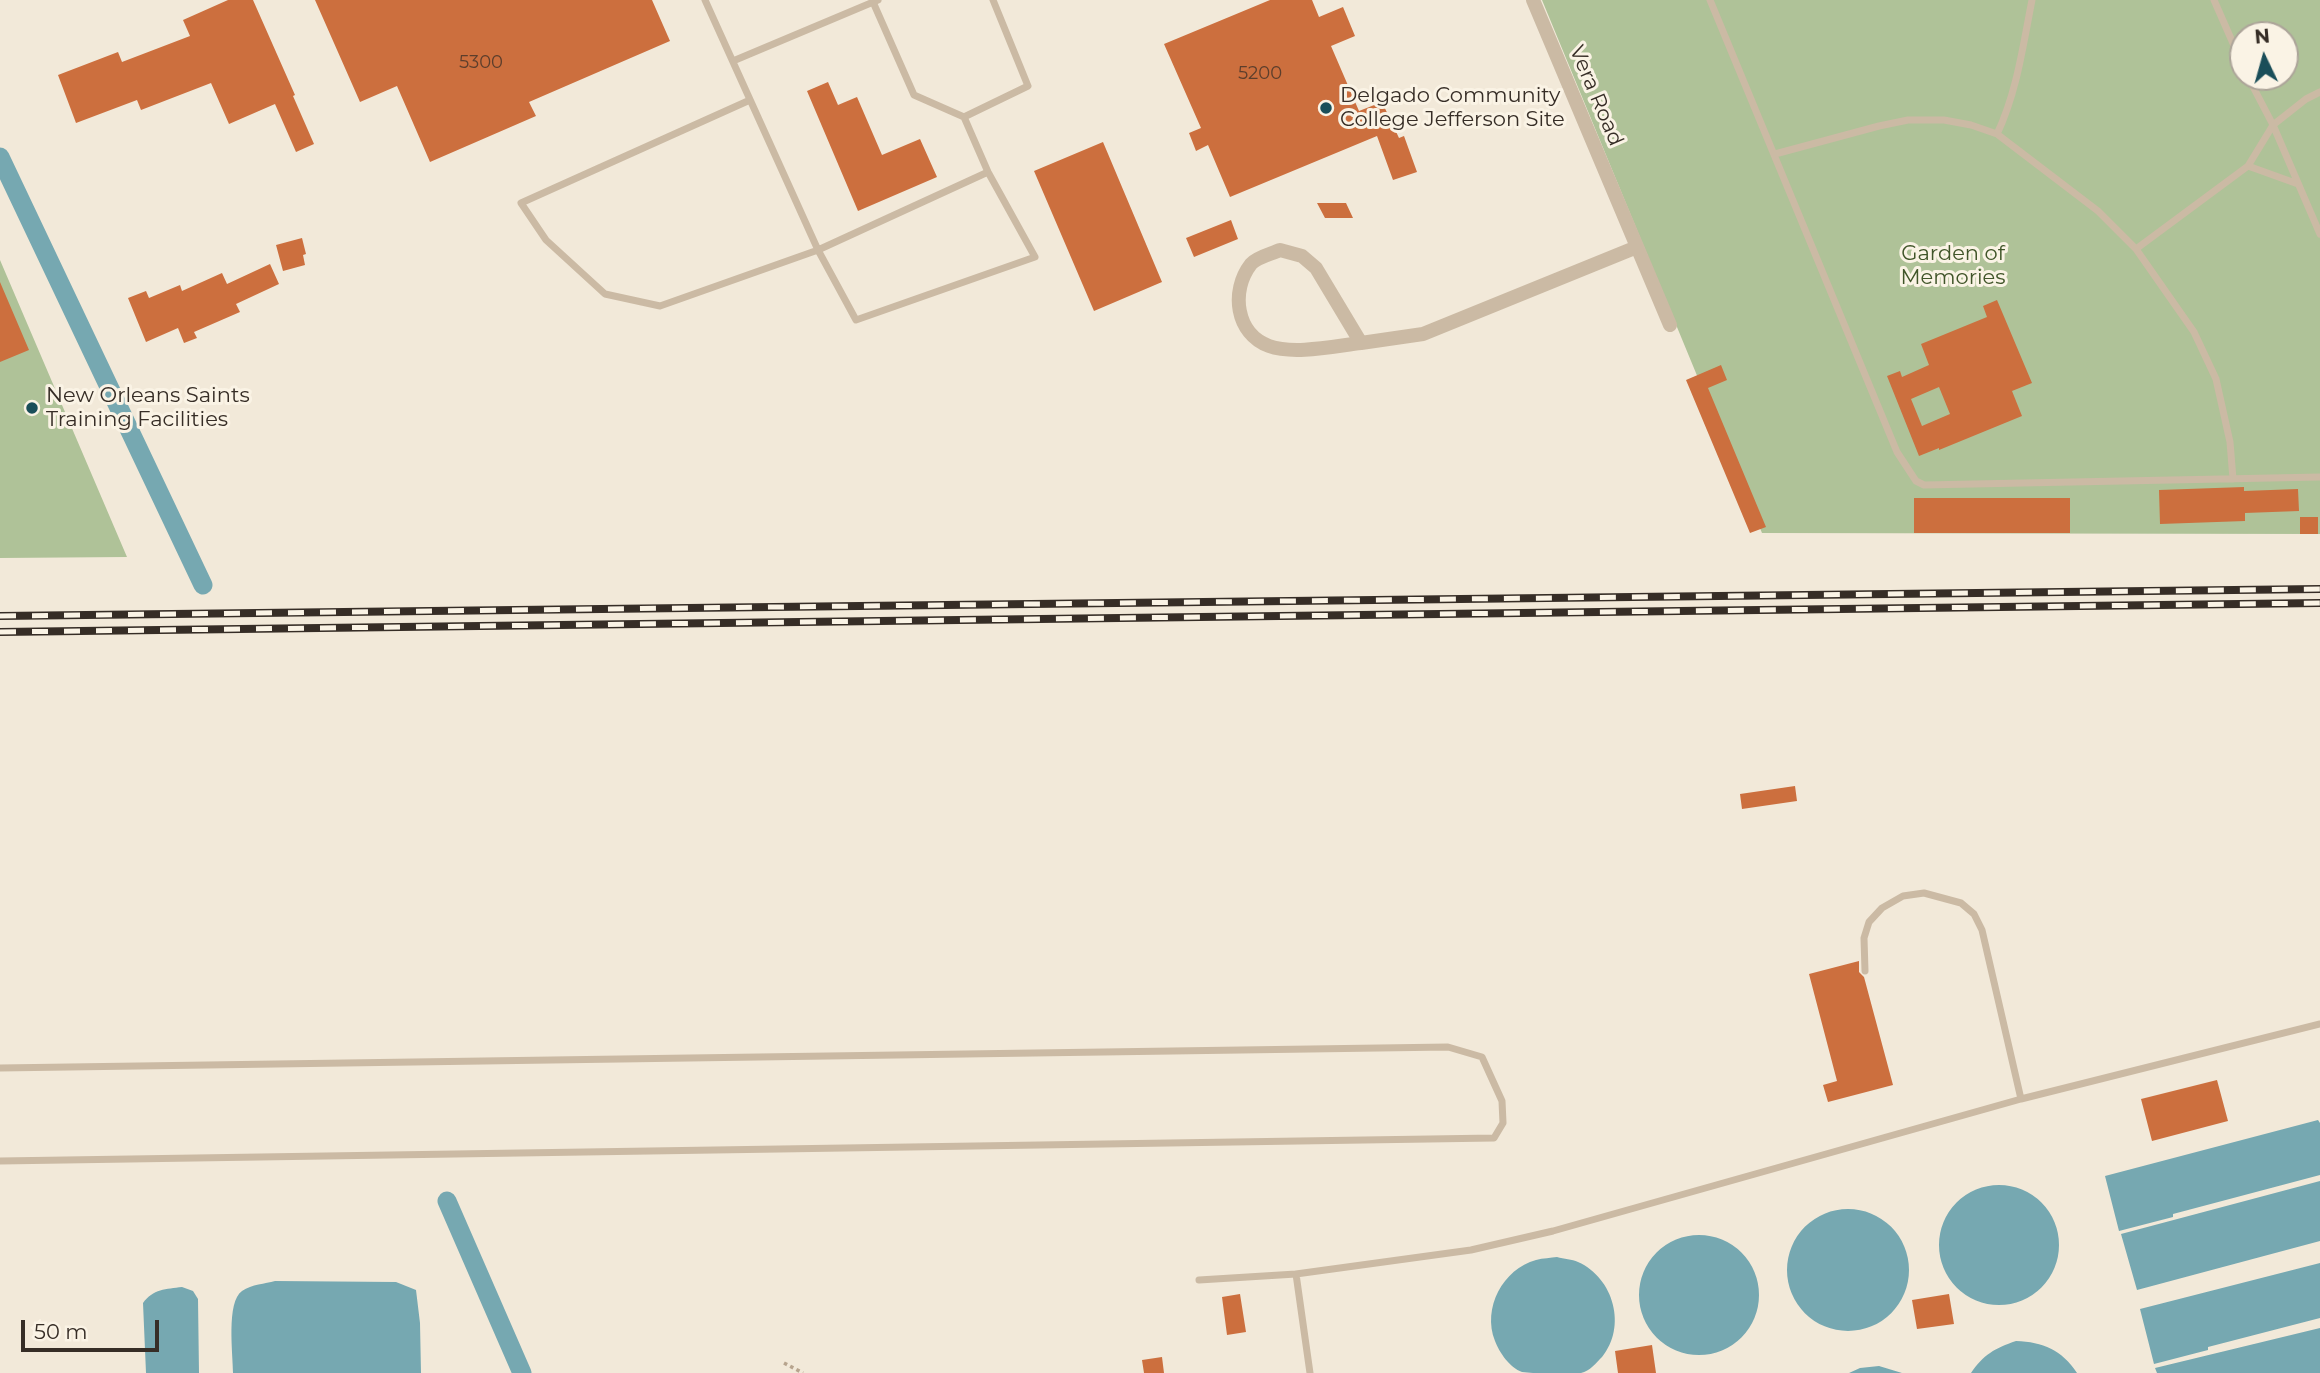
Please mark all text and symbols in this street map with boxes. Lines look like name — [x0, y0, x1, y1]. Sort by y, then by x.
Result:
north arrow — [2229, 21, 2299, 91]
text: N — [2254, 24, 2271, 49]
street label: Vera Road — [1564, 42, 1628, 150]
house number: 5300 — [459, 52, 503, 74]
house number: 5200 — [1238, 63, 1282, 85]
place label: Delgado Community College Jefferson Site — [1340, 83, 1565, 133]
marker: Delgado Community College Jefferson Site — [1318, 100, 1334, 116]
park label: Garden of Memories — [1900, 241, 2006, 291]
place label: New Orleans Saints Training Facilities — [46, 383, 250, 433]
marker: New Orleans Saints Training Facilities — [24, 400, 40, 416]
scale bar — [24, 1306, 163, 1350]
text: 50 m — [34, 1319, 88, 1344]

